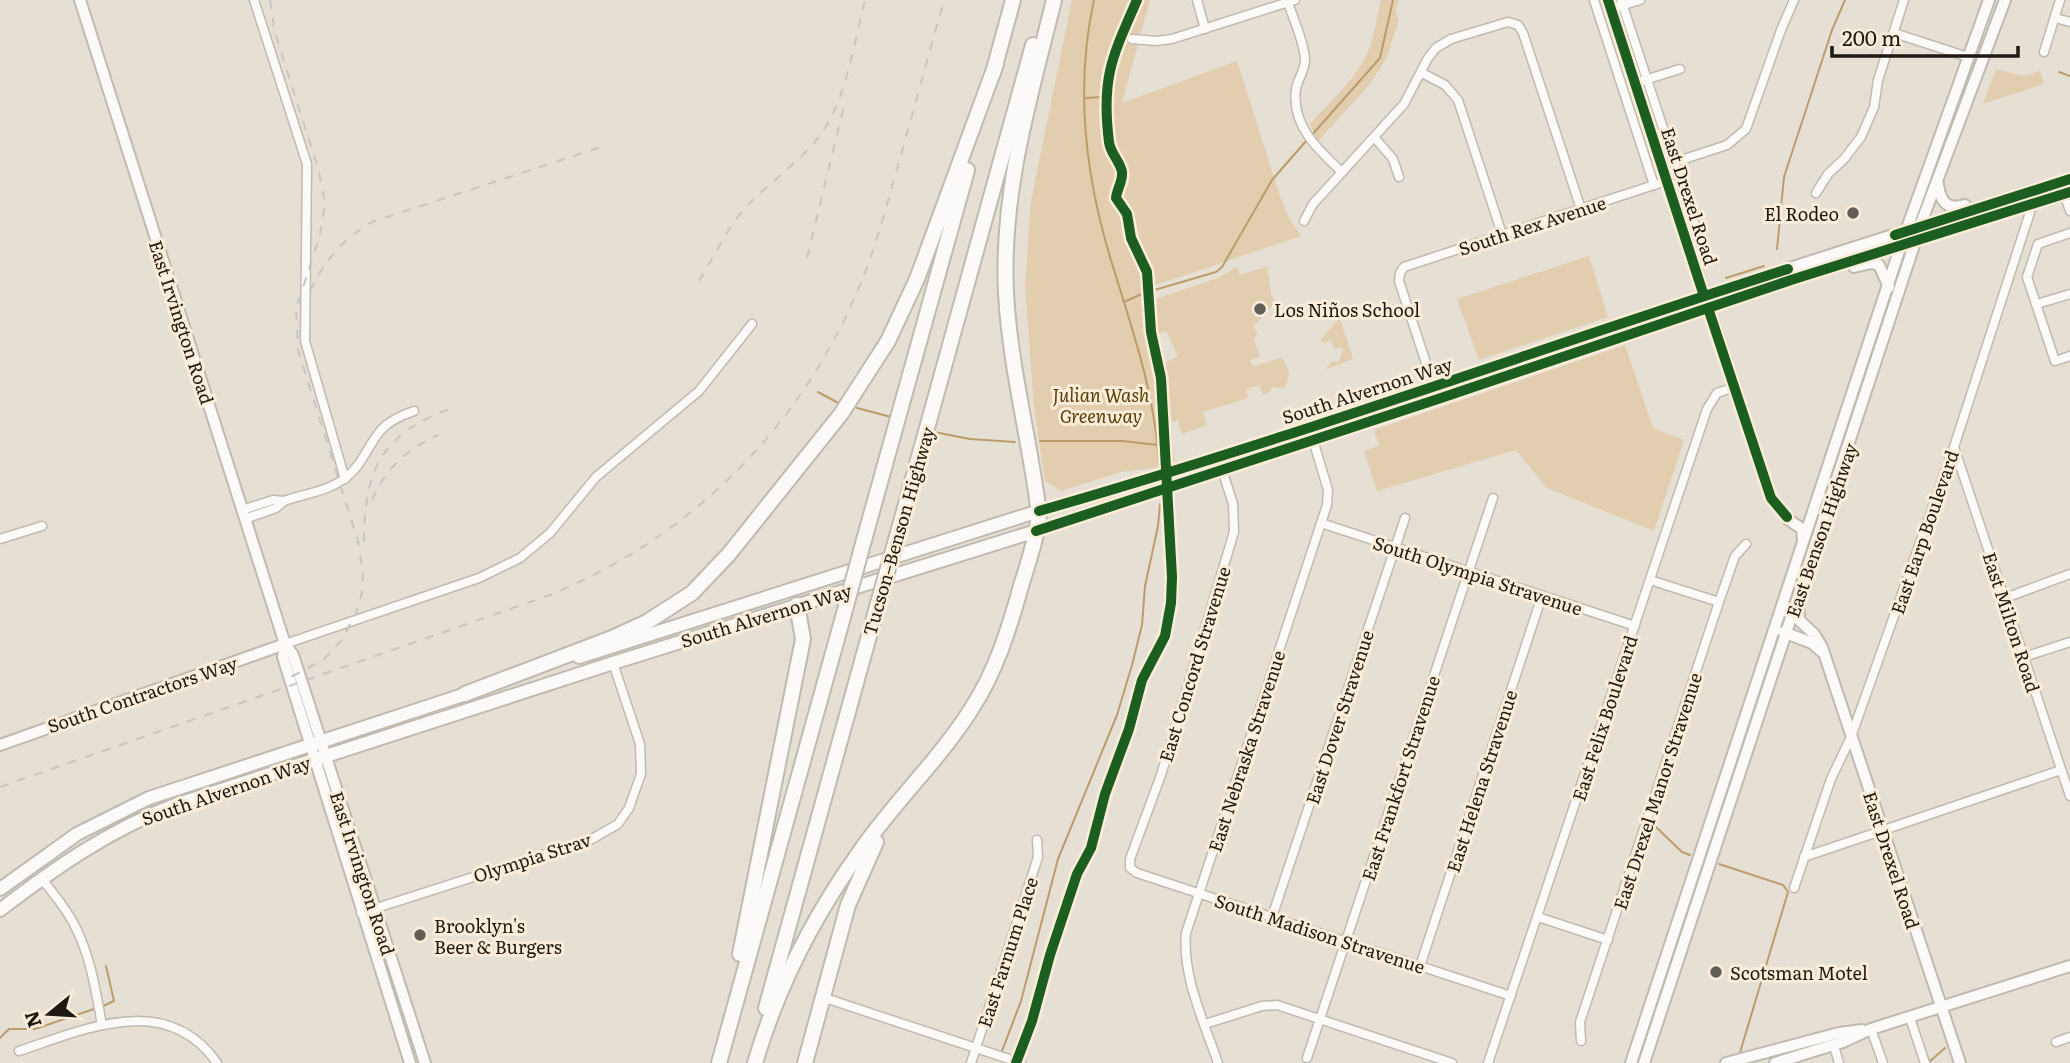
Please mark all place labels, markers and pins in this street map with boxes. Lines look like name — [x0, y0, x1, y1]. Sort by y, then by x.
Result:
place label: El Rodeo — [1764, 200, 1839, 227]
marker: El Rodeo — [1845, 205, 1861, 221]
place label: Los Niños School — [1274, 296, 1420, 323]
marker: Los Niños School — [1252, 301, 1268, 317]
place label: Brooklyn's Beer & Burgers — [434, 912, 562, 960]
marker: Brooklyn's Beer & Burgers — [412, 927, 428, 943]
place label: Scotsman Motel — [1730, 959, 1868, 986]
marker: Scotsman Motel — [1708, 964, 1724, 980]

